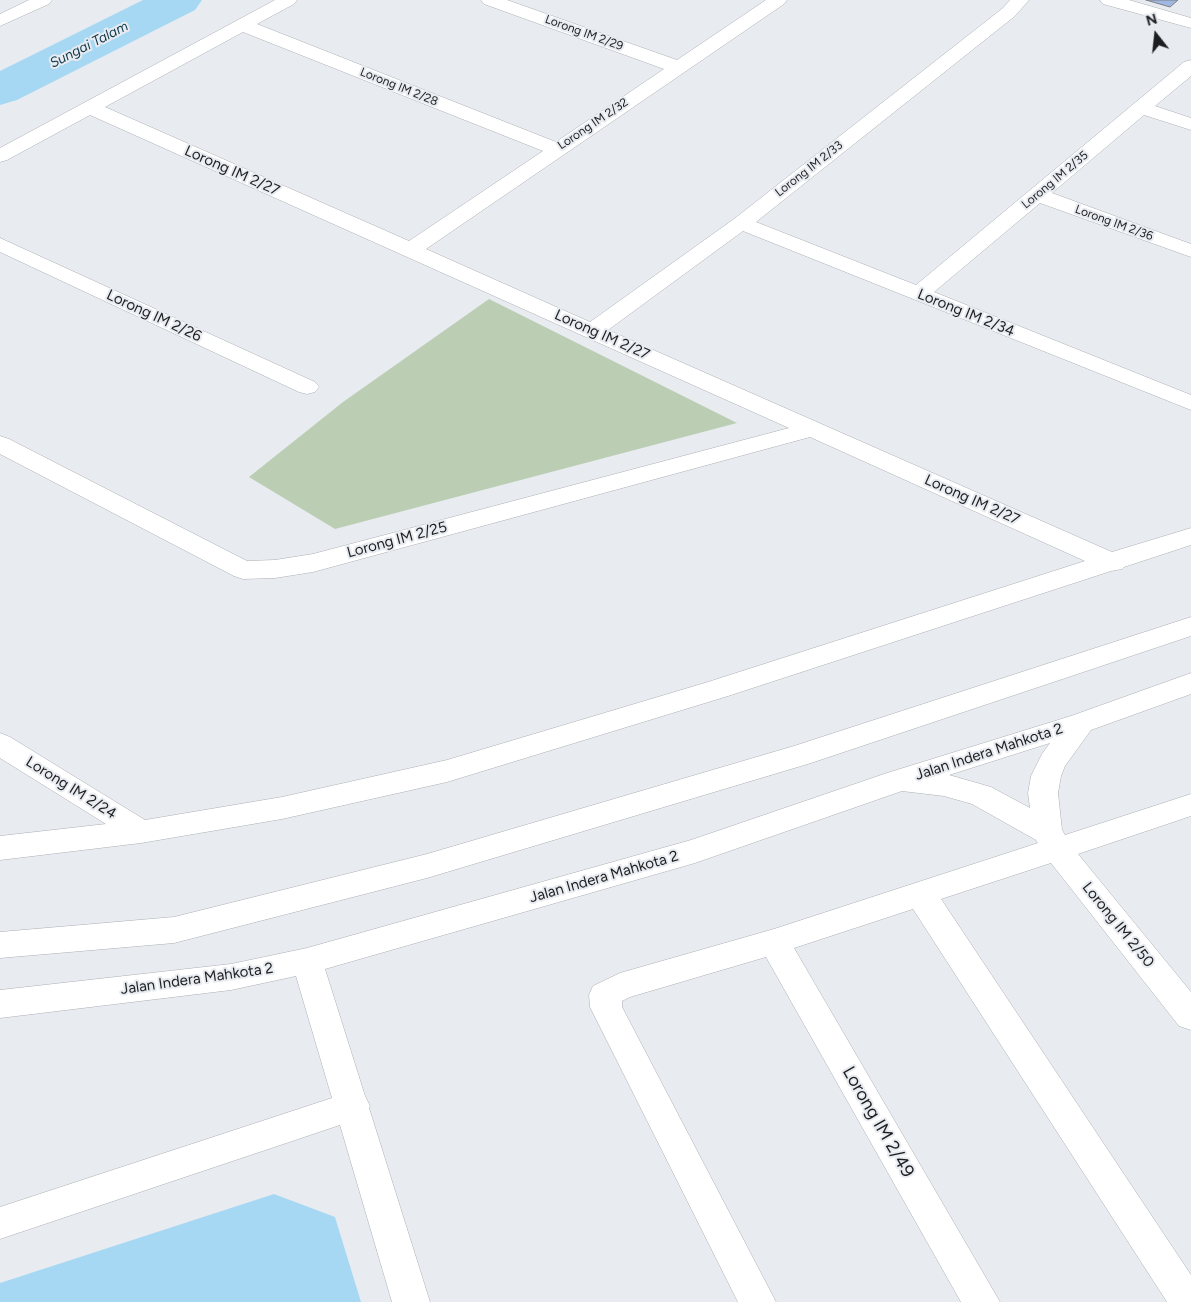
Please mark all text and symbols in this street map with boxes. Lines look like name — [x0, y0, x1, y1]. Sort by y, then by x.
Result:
north arrow — [1131, 10, 1181, 60]
text: N — [1144, 10, 1159, 30]
street label: Lorong IM 2/29 — [543, 12, 625, 54]
water label: Sungai Talam — [47, 18, 131, 72]
street label: Lorong IM 2/28 — [358, 65, 440, 109]
street label: Lorong IM 2/32 — [555, 95, 631, 153]
street label: Lorong IM 2/33 — [772, 138, 846, 200]
street label: Lorong IM 2/27 — [182, 142, 282, 200]
street label: Lorong IM 2/35 — [1019, 148, 1091, 212]
street label: Lorong IM 2/36 — [1073, 202, 1155, 244]
street label: Lorong IM 2/34 — [915, 285, 1017, 341]
street label: Lorong IM 2/26 — [104, 286, 204, 346]
street label: Lorong IM 2/27 — [552, 306, 652, 364]
street label: Lorong IM 2/27 — [922, 471, 1022, 529]
street label: Lorong IM 2/25 — [345, 518, 449, 562]
street label: Jalan Indera Mahkota 2 — [913, 720, 1065, 784]
street label: Lorong IM 2/24 — [22, 753, 120, 823]
street label: Jalan Indera Mahkota 2 — [527, 847, 681, 907]
street label: Lorong IM 2/50 — [1078, 879, 1158, 971]
street label: Jalan Indera Mahkota 2 — [119, 959, 275, 999]
street label: Lorong IM 2/49 — [838, 1063, 918, 1181]

